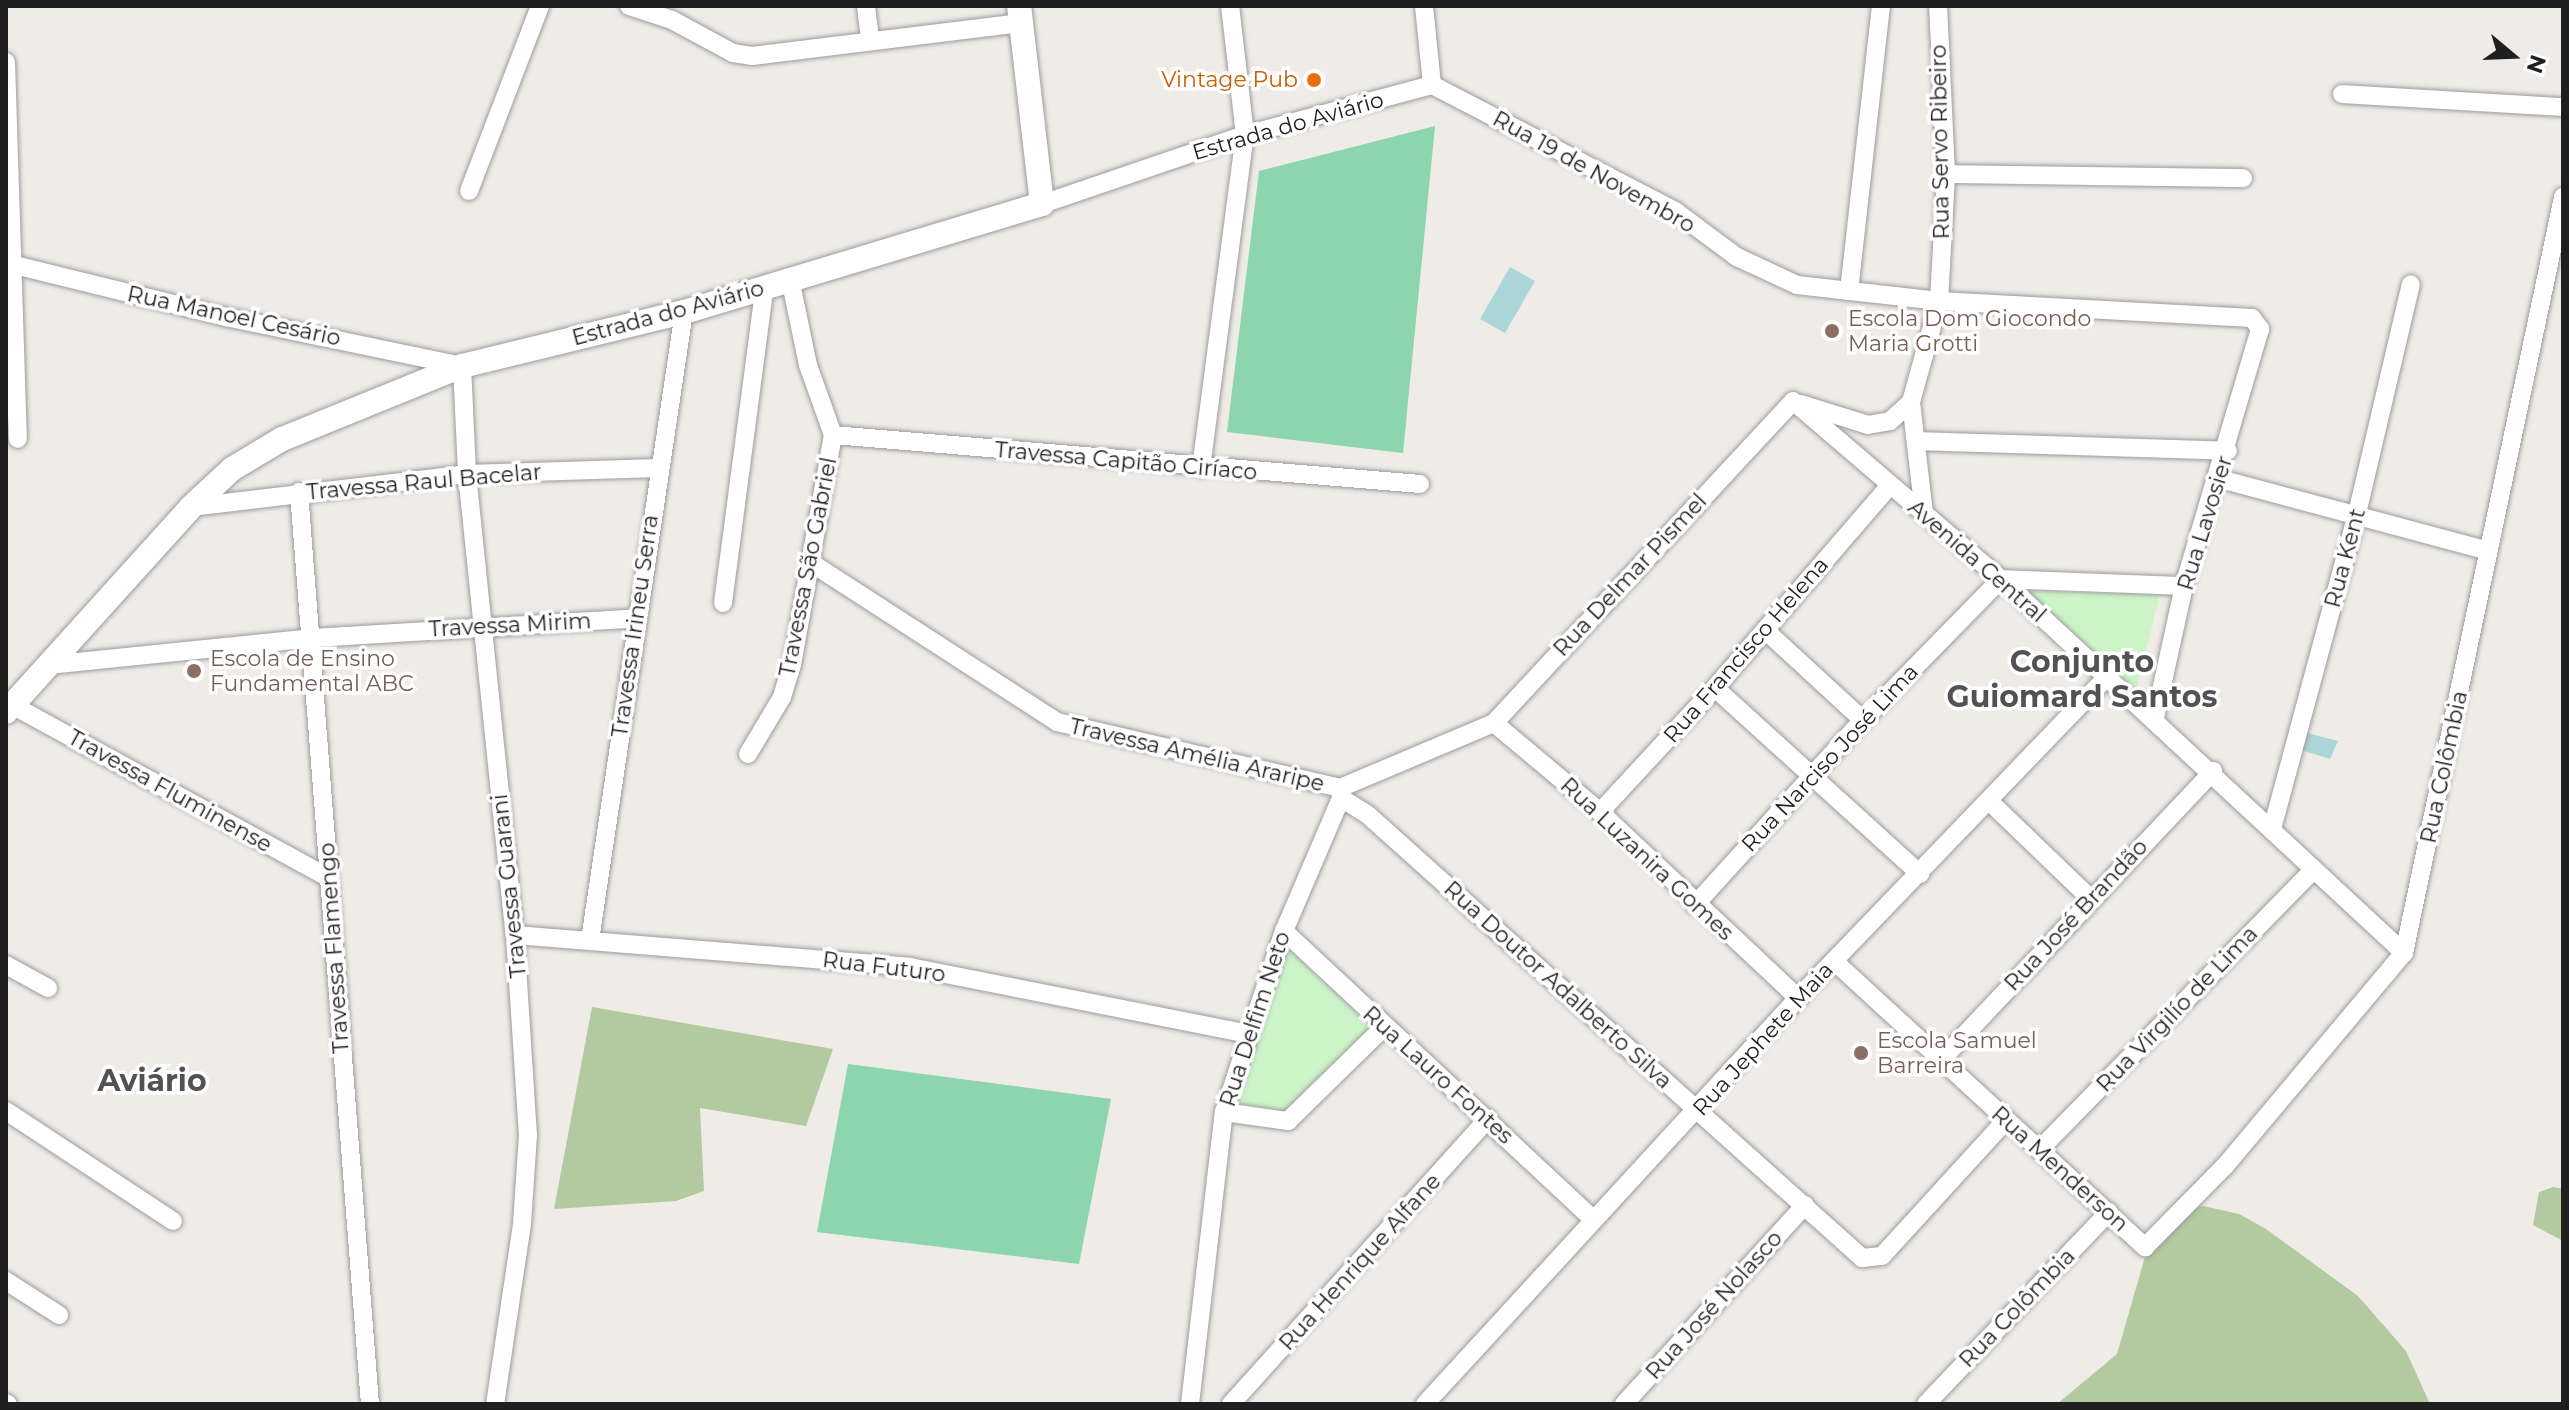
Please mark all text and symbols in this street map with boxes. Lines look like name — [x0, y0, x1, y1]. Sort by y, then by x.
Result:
north arrow — [2473, 16, 2553, 96]
street label: Rua Servo Ribeiro — [1925, 44, 1955, 240]
text: N — [2521, 51, 2552, 77]
place label: Vintage Pub — [1161, 67, 1298, 93]
marker: Vintage Pub — [1305, 71, 1323, 89]
street label: Estrada do Aviário — [1189, 86, 1387, 166]
street label: Rua 19 de Novembro — [1488, 105, 1700, 239]
street label: Estrada do Aviário — [569, 275, 767, 351]
street label: Rua Manoel Cesário — [125, 280, 343, 352]
place label: Escola Dom Giocondo Maria Grotti — [1848, 305, 2091, 356]
marker: Escola Dom Giocondo Maria Grotti — [1823, 322, 1841, 340]
street label: Travessa Capitão Ciríaco — [994, 436, 1258, 486]
street label: Rua Lavosier — [2172, 453, 2238, 593]
street label: Travessa São Gabriel — [774, 455, 842, 679]
street label: Travessa Raul Bacelar — [305, 459, 543, 505]
street label: Rua Delmar Pismel — [1548, 488, 1712, 662]
street label: Avenida Central — [1903, 494, 2051, 628]
street label: Rua Kent — [2319, 505, 2371, 611]
street label: Travessa Irineu Serra — [606, 513, 664, 739]
street label: Rua Francisco Helena — [1658, 552, 1834, 748]
street label: Travessa Mirim — [428, 608, 592, 642]
district label: Conjunto Guiomard Santos — [1947, 644, 2217, 714]
place label: Escola de Ensino Fundamental ABC — [210, 645, 414, 696]
street label: Rua Narciso José Lima — [1736, 659, 1924, 857]
marker: Escola de Ensino Fundamental ABC — [185, 662, 203, 680]
street label: Rua Colômbia — [2415, 688, 2473, 846]
street label: Travessa Amélia Araripe — [1067, 713, 1327, 797]
street label: Travessa Fluminense — [63, 724, 277, 858]
street label: Rua Luzanira Gomes — [1555, 772, 1739, 946]
street label: Travessa Guarani — [486, 793, 532, 979]
street label: Rua José Brandão — [1999, 834, 2153, 996]
street label: Travessa Flamengo — [313, 842, 355, 1054]
street label: Rua Doutor Adalberto Silva — [1439, 876, 1677, 1094]
street label: Rua Virgilío de Lima — [2091, 921, 2263, 1097]
street label: Rua Delfim Neto — [1214, 928, 1296, 1110]
street label: Rua Futuro — [821, 946, 947, 988]
street label: Rua Jephete Maia — [1687, 957, 1839, 1121]
street label: Rua Lauro Fontes — [1357, 1001, 1519, 1149]
place label: Escola Samuel Barreira — [1877, 1027, 2037, 1078]
marker: Escola Samuel Barreira — [1852, 1044, 1870, 1062]
district label: Aviário — [97, 1063, 207, 1099]
street label: Rua Menderson — [1986, 1101, 2134, 1237]
street label: Rua Henrique Alfane — [1274, 1168, 1446, 1356]
street label: Rua José Nolasco — [1640, 1225, 1788, 1385]
street label: Rua Colômbia — [1954, 1243, 2080, 1373]

